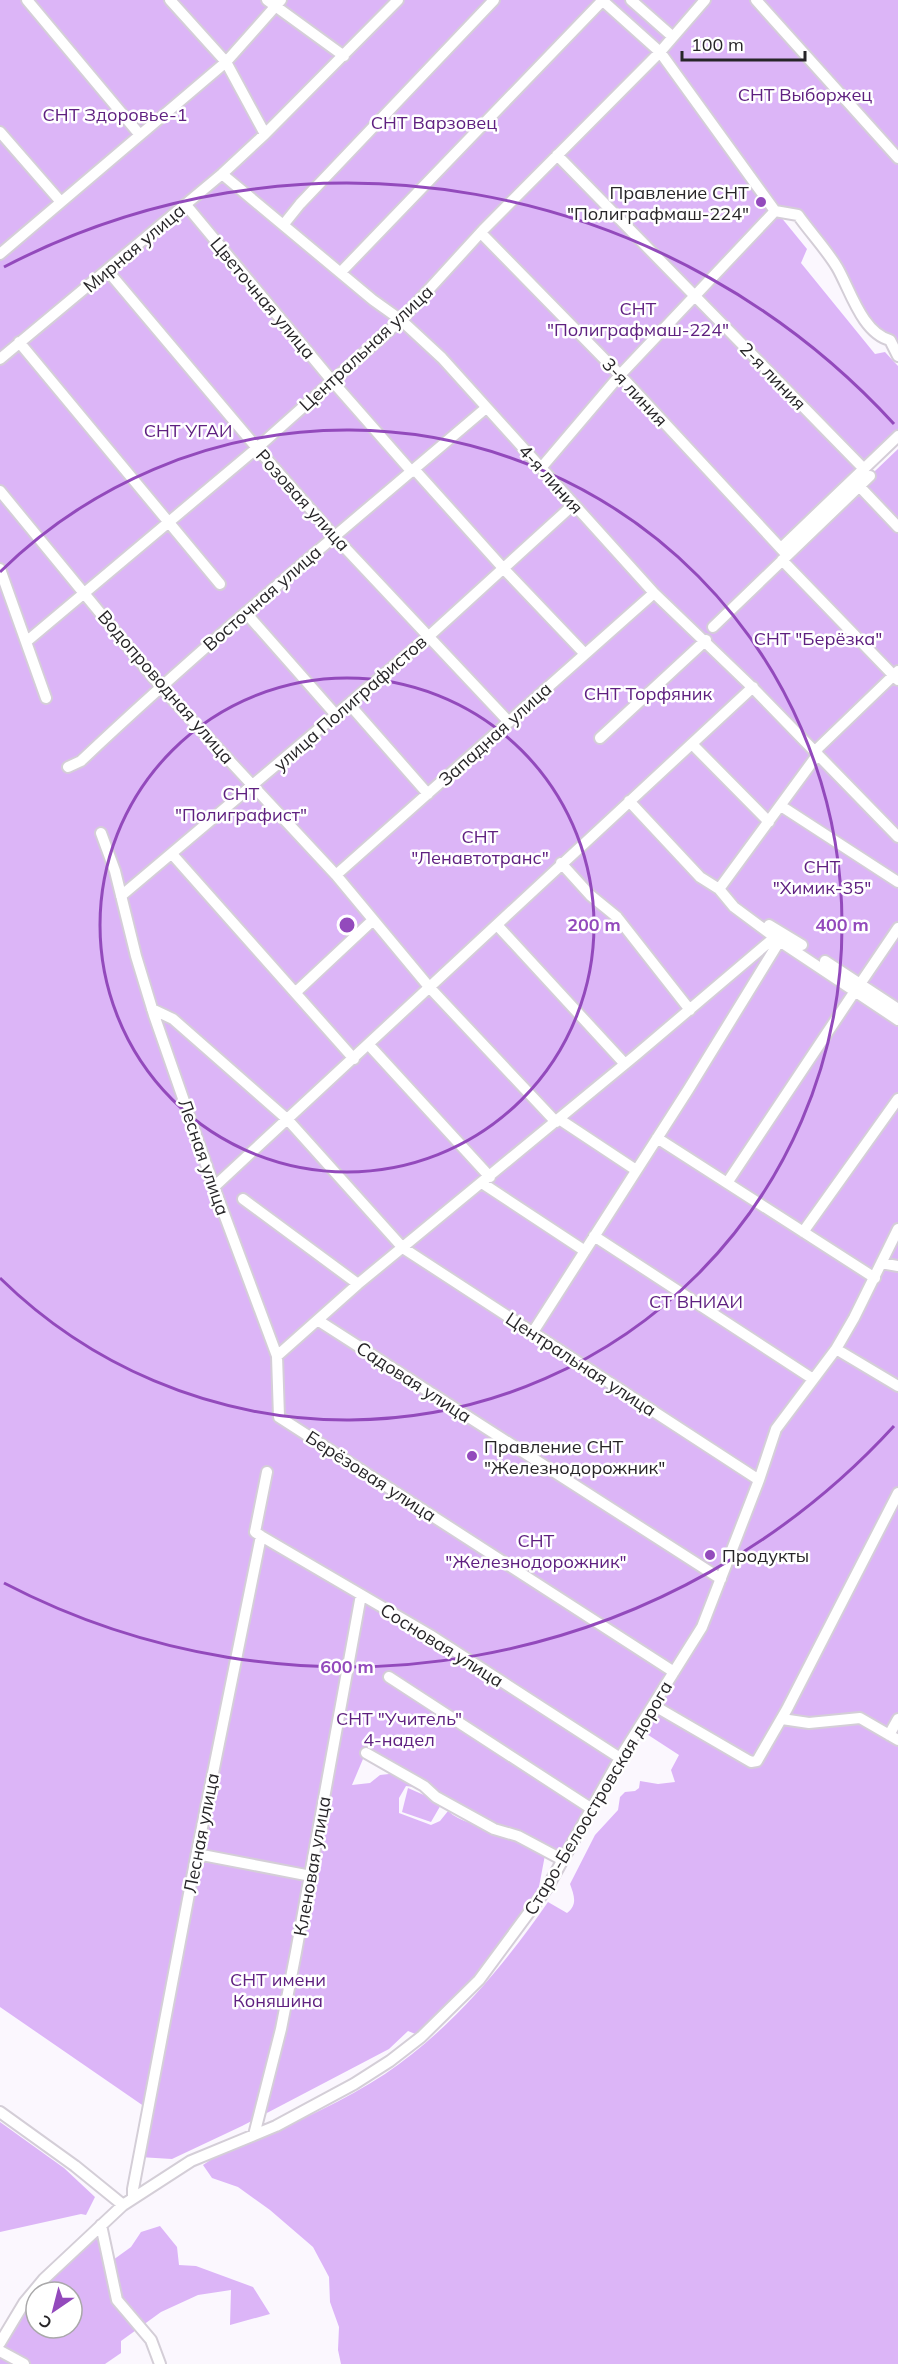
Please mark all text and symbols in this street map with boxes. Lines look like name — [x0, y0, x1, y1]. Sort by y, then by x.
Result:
scale bar — [682, 24, 805, 62]
text: 100 m — [691, 33, 744, 56]
park label: СНТ Выборжец — [738, 83, 872, 106]
park label: СНТ Здоровье-1 — [43, 103, 187, 126]
park label: СНТ Варзовец — [371, 111, 497, 134]
place label: Правление СНТ "Полиграфмаш-224" — [567, 181, 749, 225]
marker: Правление СНТ "Полиграфмаш-224" — [754, 195, 768, 209]
street label: Мирная улица — [78, 199, 190, 297]
street label: Цветочная улица — [205, 232, 321, 364]
street label: Центральная улица — [294, 280, 438, 416]
park label: СНТ "Полиграфмаш-224" — [547, 297, 729, 341]
street label: 2-я линия — [735, 337, 811, 415]
street label: 3-я линия — [597, 353, 673, 431]
park label: СНТ УГАИ — [144, 419, 232, 442]
street label: 4-я линия — [514, 439, 588, 519]
street label: Розовая улица — [251, 444, 355, 556]
street label: Восточная улица — [198, 540, 326, 656]
street label: Водопроводная улица — [93, 605, 239, 769]
park label: СНТ "Берёзка" — [754, 627, 882, 650]
street label: улица Полиграфистов — [269, 630, 431, 776]
street label: Западная улица — [434, 677, 556, 791]
park label: СНТ Торфяник — [584, 682, 712, 705]
park label: СНТ "Полиграфист" — [175, 782, 307, 826]
park label: СНТ "Ленавтотранс" — [411, 825, 549, 869]
park label: СНТ "Химик-35" — [773, 855, 871, 899]
text: 200 m — [567, 913, 621, 936]
text: 400 m — [815, 913, 869, 936]
centre of rings — [337, 915, 357, 935]
street label: Лесная улица — [173, 1096, 235, 1218]
park label: СТ ВНИАИ — [649, 1290, 743, 1313]
street label: Центральная улица — [502, 1307, 660, 1421]
street label: Садовая улица — [352, 1336, 476, 1428]
street label: Берёзовая улица — [302, 1425, 440, 1527]
place label: Правление СНТ "Железнодорожник" — [484, 1435, 665, 1479]
marker: Правление СНТ "Железнодорожник" — [465, 1449, 479, 1463]
park label: СНТ "Железнодорожник" — [445, 1529, 627, 1573]
place label: Продукты — [722, 1544, 809, 1567]
marker: Продукты — [703, 1548, 717, 1562]
street label: Сосновая улица — [376, 1598, 508, 1692]
text: 600 m — [320, 1655, 374, 1678]
street label: Старо-Белоостровская дорога — [519, 1677, 677, 1919]
park label: СНТ "Учитель" 4-надел — [336, 1707, 462, 1751]
street label: Лесная улица — [178, 1771, 224, 1895]
street label: Кленовая улица — [288, 1794, 336, 1938]
park label: СНТ имени Коняшина — [230, 1968, 326, 2012]
north arrow — [24, 2280, 84, 2340]
text: С — [35, 2311, 56, 2334]

